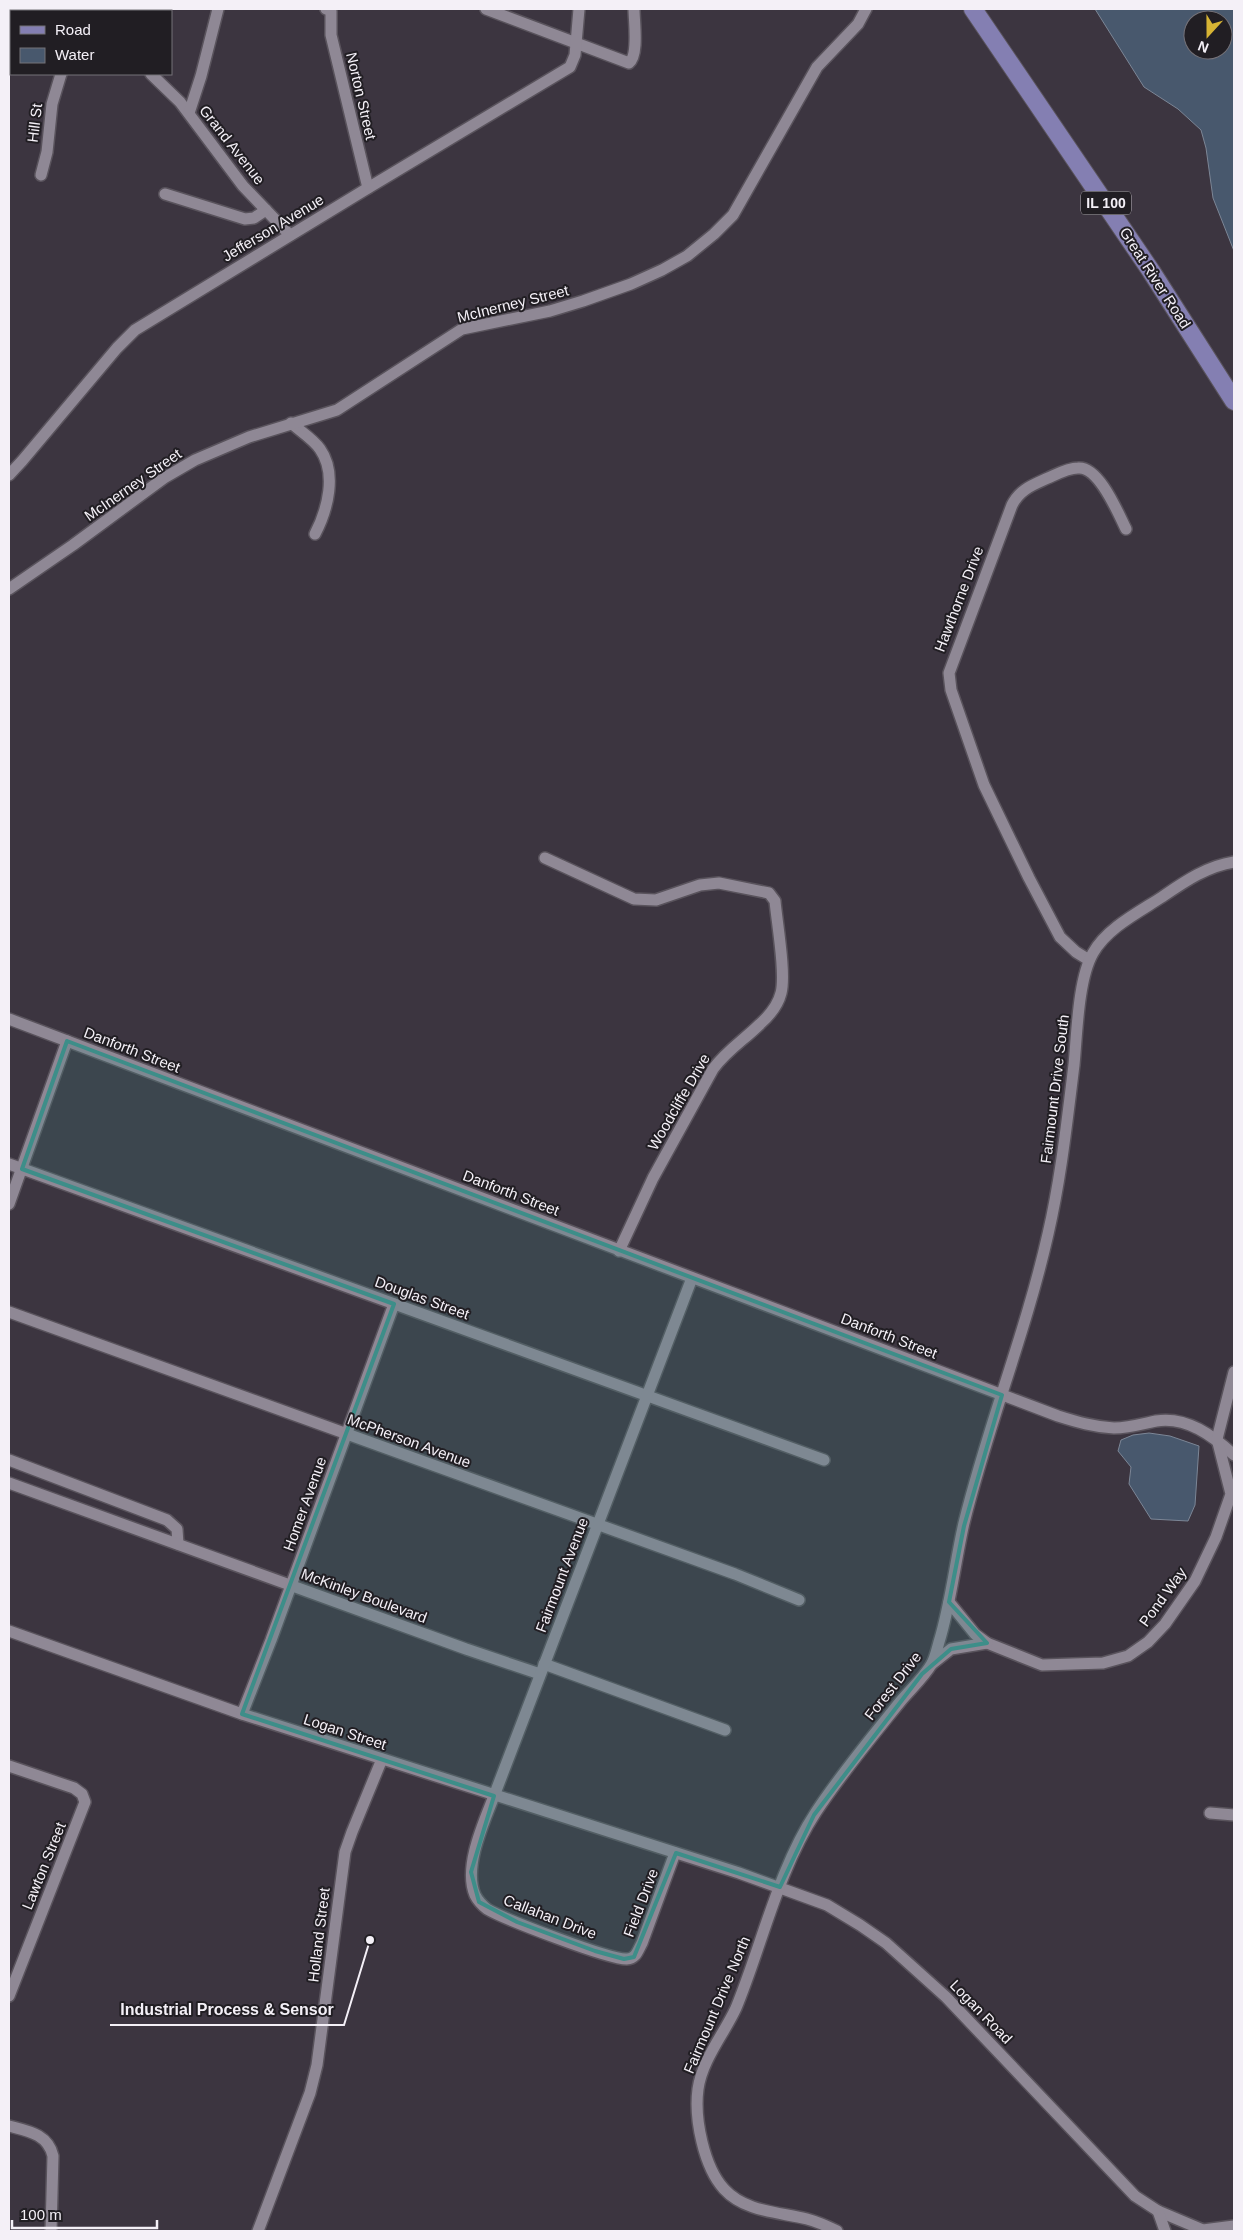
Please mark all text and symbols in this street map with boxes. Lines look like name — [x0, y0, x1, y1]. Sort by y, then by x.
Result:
legend — [10, 10, 172, 75]
north arrow — [1183, 10, 1233, 60]
text: Road — [55, 21, 91, 38]
text: N — [1196, 38, 1211, 56]
text: Water — [55, 46, 94, 63]
street label: Norton Street — [343, 51, 380, 142]
street label: Hill St — [24, 102, 45, 143]
street label: Grand Avenue — [196, 102, 269, 188]
street label: Jefferson Avenue — [219, 191, 327, 265]
road number: IL 100 — [1081, 192, 1131, 214]
street label: Great River Road — [1117, 224, 1194, 331]
street label: McInerney Street — [455, 281, 571, 326]
street label: McInerney Street — [81, 444, 185, 524]
street label: Hawthorne Drive — [931, 544, 986, 654]
street label: Fairmount Drive South — [1037, 1013, 1072, 1164]
street label: Danforth Street — [82, 1023, 183, 1076]
street label: Woodcliffe Drive — [644, 1050, 713, 1153]
street label: Danforth Street — [461, 1166, 562, 1219]
street label: Douglas Street — [373, 1273, 472, 1323]
street label: Danforth Street — [839, 1309, 940, 1362]
street label: McPherson Avenue — [345, 1410, 473, 1471]
street label: Homer Avenue — [280, 1454, 329, 1553]
street label: Fairmount Avenue — [532, 1515, 591, 1635]
street label: Pond Way — [1136, 1564, 1190, 1629]
street label: McKinley Boulevard — [299, 1565, 429, 1626]
street label: Forest Drive — [861, 1648, 924, 1723]
street label: Logan Street — [302, 1710, 389, 1753]
street label: Lawton Street — [18, 1819, 69, 1912]
street label: Field Drive — [620, 1866, 661, 1939]
street label: Holland Street — [304, 1886, 333, 1983]
street label: Callahan Drive — [501, 1891, 599, 1942]
street label: Fairmount Drive North — [680, 1934, 753, 2076]
street label: Logan Road — [947, 1976, 1016, 2047]
callout: Industrial Process & Sensor — [110, 1994, 344, 2025]
text: Industrial Process & Sensor — [120, 2001, 334, 2018]
scale bar — [12, 2198, 158, 2230]
text: 100 m — [20, 2206, 62, 2223]

